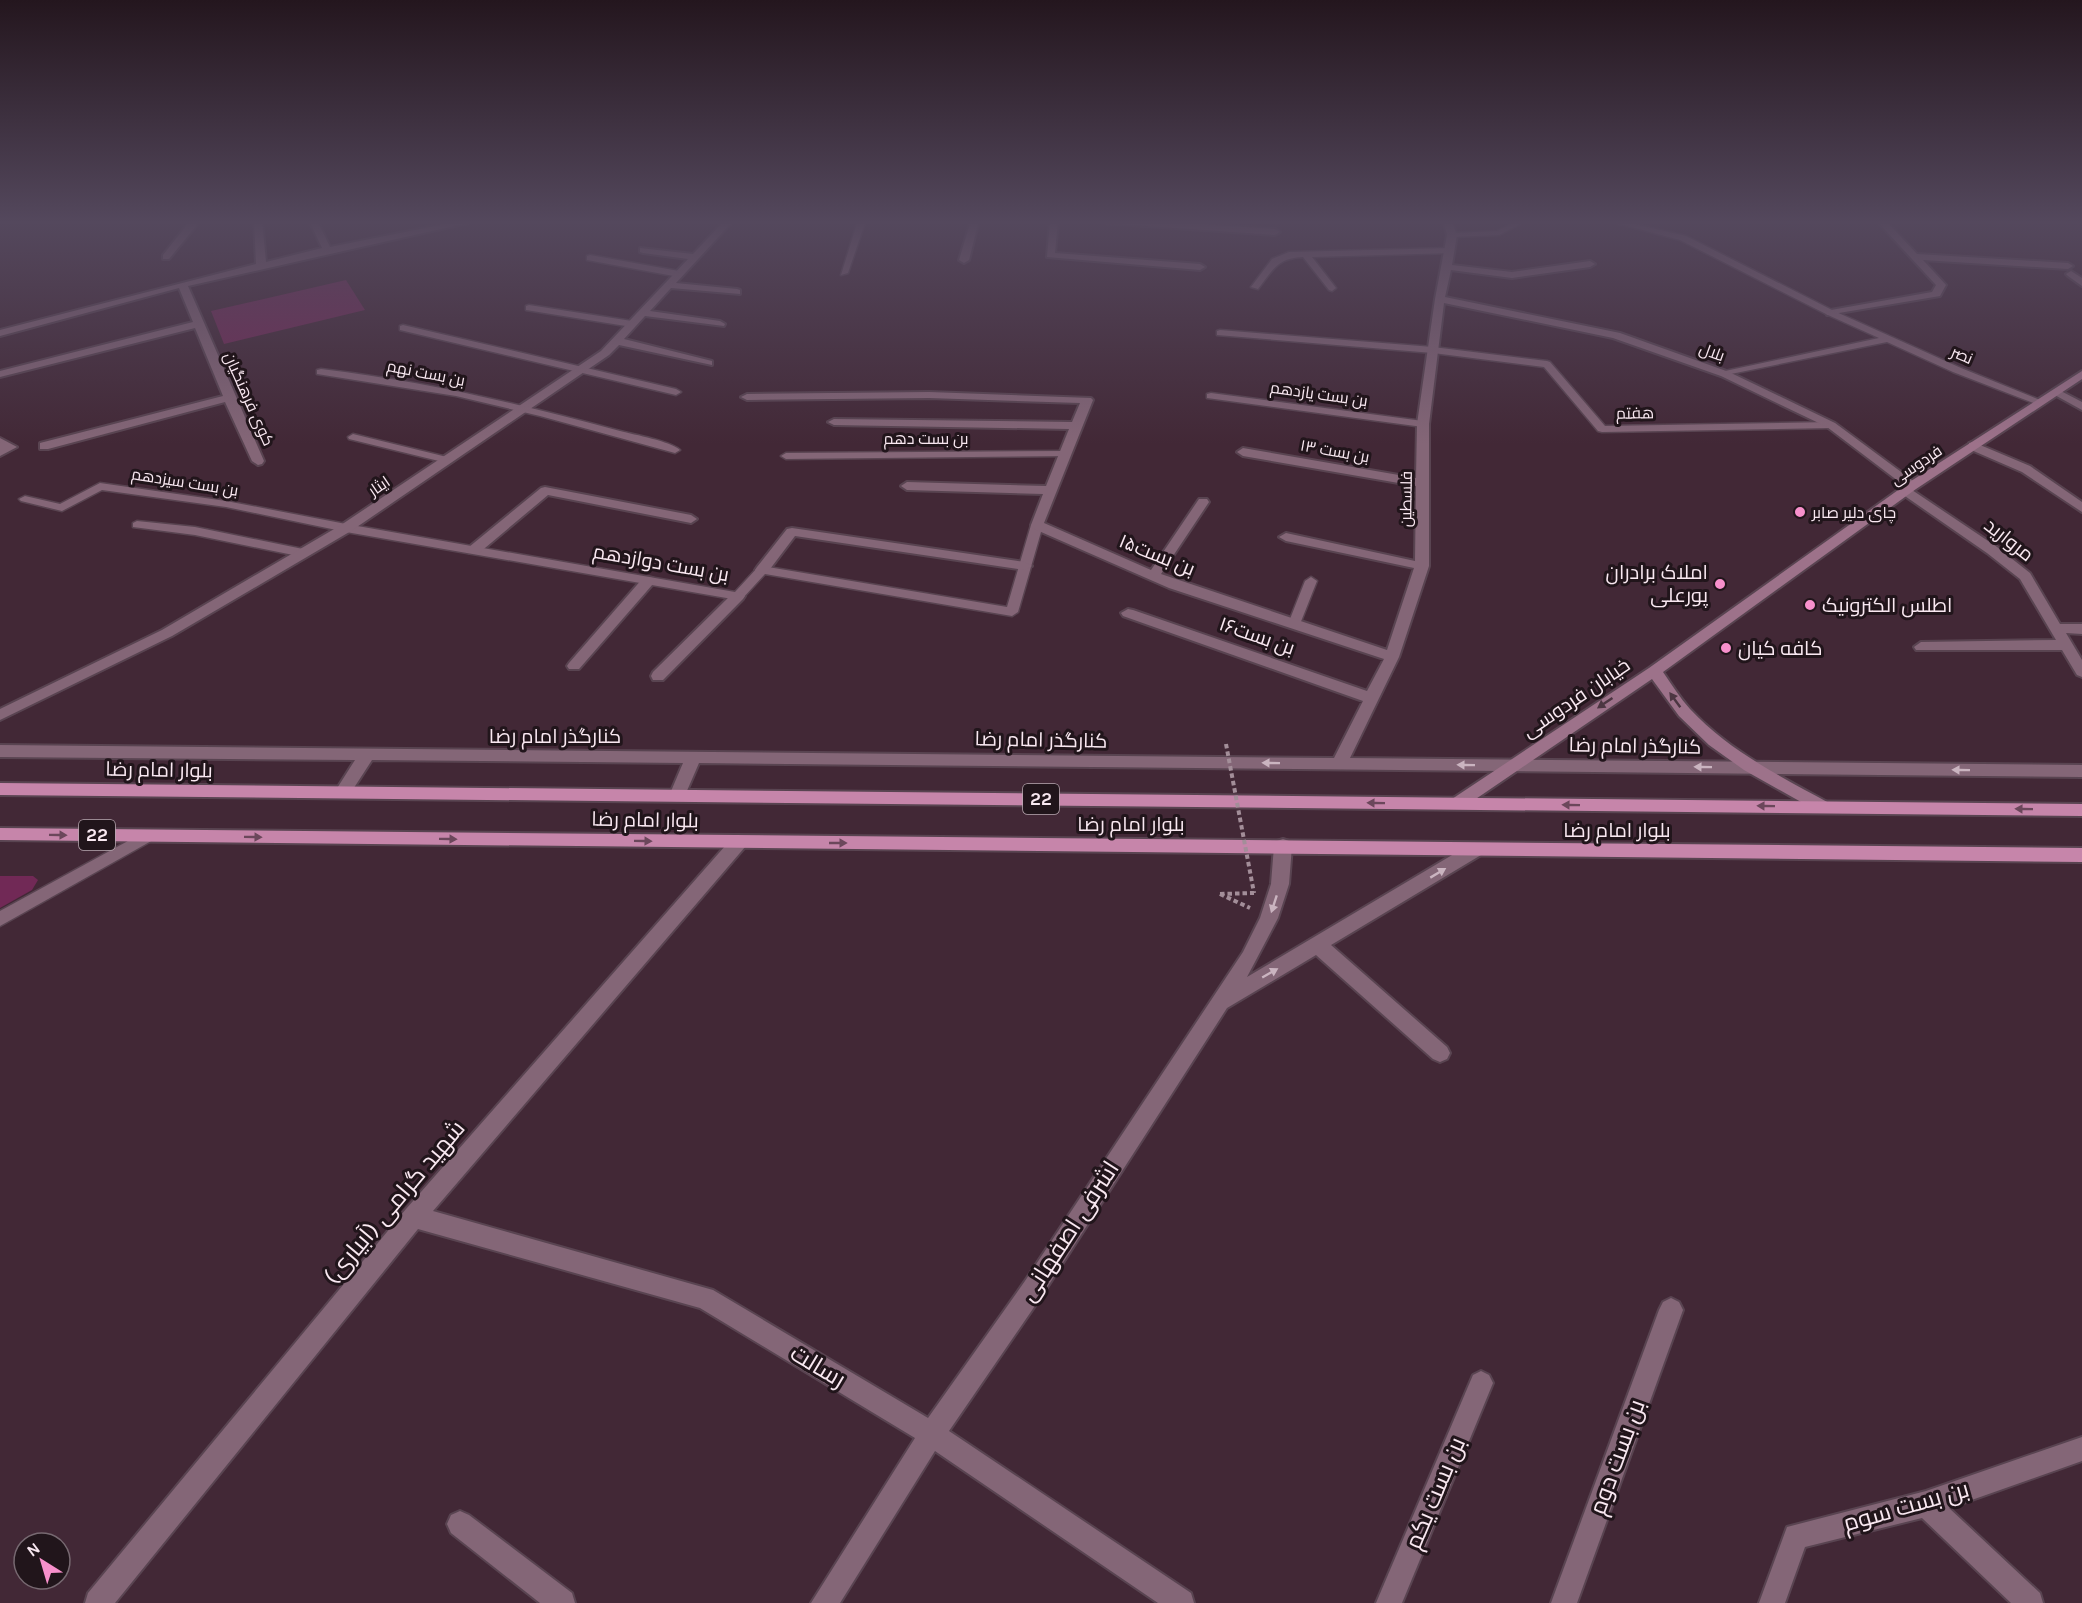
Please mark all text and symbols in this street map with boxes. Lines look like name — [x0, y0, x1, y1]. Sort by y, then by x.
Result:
street label: بلال — [1696, 339, 1727, 366]
street label: نصر — [1947, 342, 1976, 368]
street label: کوی فرهنگیان — [219, 349, 278, 449]
street label: بن بست نهم — [385, 356, 467, 392]
street label: بن بست یازدهم — [1269, 378, 1369, 412]
street label: هفتم — [1616, 403, 1654, 425]
street label: بن بست دهم — [883, 429, 969, 450]
street label: بن بست ۱۳ — [1299, 436, 1371, 467]
street label: فردوسی — [1887, 441, 1946, 490]
street label: بن بست سیزدهم — [130, 464, 240, 502]
street label: فلسطین — [1396, 471, 1417, 527]
street label: ایثار — [364, 472, 394, 501]
place label: چای دلیر صابر — [1811, 503, 1896, 524]
marker: چای دلیر صابر — [1793, 505, 1807, 519]
street label: مروارید — [1980, 514, 2038, 566]
street label: بن بست۱۵ — [1115, 529, 1198, 582]
street label: بن بست دوازدهم — [591, 540, 731, 588]
place label: املاک برادران پورعلی — [1606, 561, 1709, 608]
marker: املاک برادران پورعلی — [1713, 577, 1727, 591]
place label: اطلس الکترونیک — [1822, 594, 1952, 618]
marker: اطلس الکترونیک — [1803, 598, 1817, 612]
street label: بن بست۱۶ — [1216, 612, 1298, 661]
place label: کافه کیان — [1738, 637, 1822, 661]
marker: کافه کیان — [1719, 641, 1733, 655]
street label: خیابان فردوسی — [1518, 653, 1635, 743]
one-way arrow — [1669, 693, 1681, 709]
one-way arrow — [1597, 698, 1614, 709]
street label: کنارگذر امام رضا — [489, 725, 621, 750]
street label: کنارگذر امام رضا — [974, 727, 1108, 755]
street label: کنارگذر امام رضا — [1568, 733, 1702, 761]
street label: بلوار امام رضا — [105, 758, 213, 784]
one-way arrow — [1261, 758, 1280, 768]
one-way arrow — [1456, 760, 1475, 770]
one-way arrow — [1693, 762, 1712, 772]
one-way arrow — [1951, 765, 1970, 775]
road number: 22 — [1023, 784, 1059, 814]
one-way arrow — [1366, 798, 1385, 808]
one-way arrow — [1561, 800, 1580, 809]
one-way arrow — [1756, 802, 1775, 811]
one-way arrow — [2014, 804, 2033, 814]
street label: بلوار امام رضا — [591, 808, 699, 834]
street label: بلوار امام رضا — [1077, 813, 1185, 838]
street label: بلوار امام رضا — [1563, 819, 1671, 844]
road number: 22 — [79, 820, 115, 850]
one-way arrow — [49, 830, 68, 840]
one-way arrow — [243, 832, 262, 842]
one-way arrow — [438, 834, 457, 844]
one-way arrow — [633, 836, 652, 846]
one-way arrow — [828, 838, 847, 848]
one-way arrow — [1430, 867, 1446, 878]
one-way arrow — [1269, 895, 1278, 913]
one-way arrow — [1262, 968, 1279, 978]
street label: شهید گرامی (آبیاری) — [317, 1114, 471, 1290]
street label: اشرفی اصفهانی — [1013, 1156, 1125, 1306]
street label: رسالت — [785, 1339, 851, 1393]
street label: بن بست دوم — [1583, 1395, 1653, 1519]
street label: بن بست یکم — [1399, 1433, 1473, 1554]
street label: بن بست سوم — [1840, 1475, 1973, 1539]
north arrow — [12, 1531, 72, 1591]
text: N — [23, 1538, 44, 1560]

